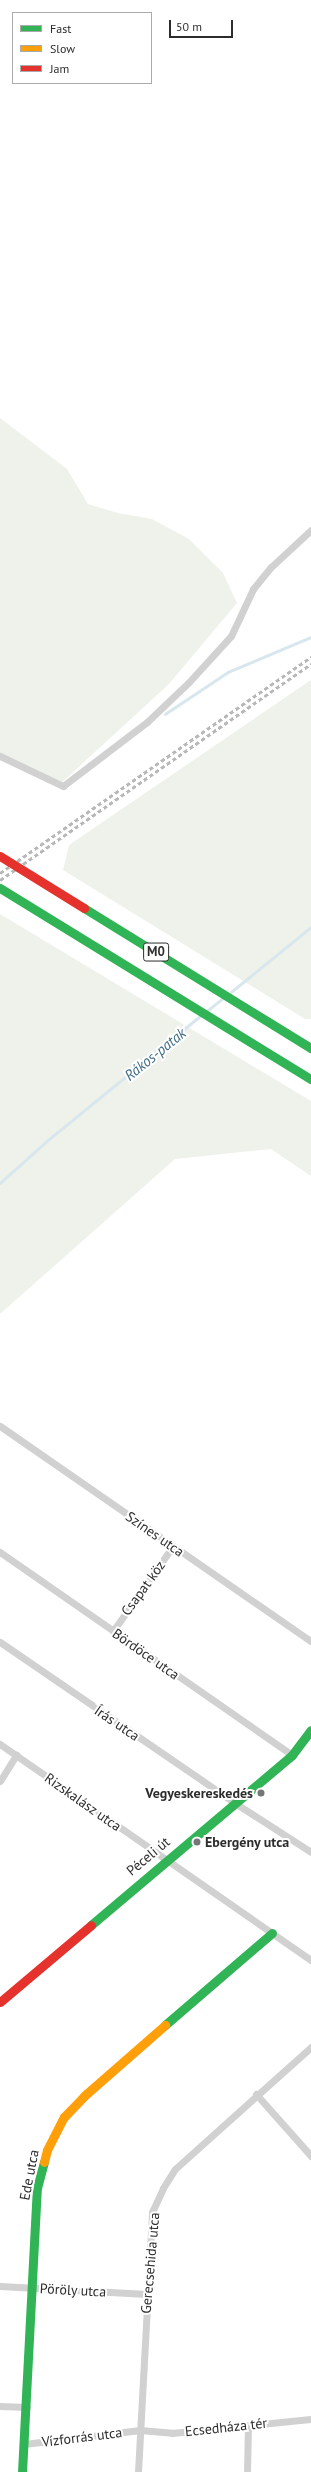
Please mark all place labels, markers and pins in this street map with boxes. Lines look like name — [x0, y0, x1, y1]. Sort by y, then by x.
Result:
place label: Vegyeskereskedés — [145, 1785, 253, 1801]
marker: Vegyeskereskedés — [256, 1788, 266, 1798]
place label: Ebergény utca — [205, 1834, 290, 1850]
marker: Ebergény utca — [192, 1837, 202, 1847]

